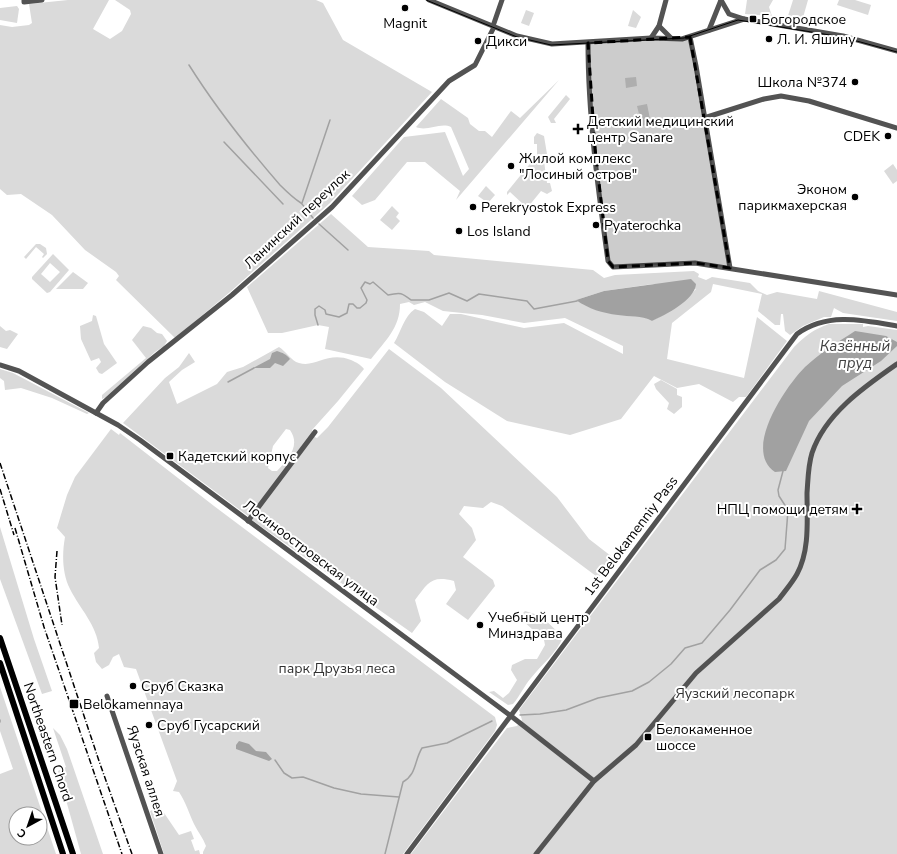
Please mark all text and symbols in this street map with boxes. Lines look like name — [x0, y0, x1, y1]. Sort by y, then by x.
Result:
marker: Magnit — [400, 3, 410, 13]
place label: Богородское — [761, 10, 846, 29]
place label: Magnit — [383, 14, 427, 33]
marker: Богородское — [748, 14, 758, 24]
place label: Л. И. Яшину — [777, 30, 856, 49]
place label: Дикси — [486, 32, 527, 51]
marker: Л. И. Яшину — [764, 34, 774, 44]
marker: Дикси — [473, 36, 483, 46]
place label: Школа №374 — [758, 73, 847, 92]
marker: Школа №374 — [850, 77, 860, 87]
place label: Детский медицинский центр Sanare — [587, 112, 734, 147]
marker: Детский медицинский центр Sanare — [572, 123, 584, 135]
place label: CDEK — [843, 127, 880, 146]
marker: CDEK — [883, 131, 893, 141]
place label: Жилой комплекс "Лосиный остров" — [519, 149, 637, 184]
marker: Жилой комплекс "Лосиный остров" — [506, 161, 516, 171]
street label: Ланинский переулок — [240, 164, 355, 273]
place label: Эконом парикмахерская — [738, 180, 847, 215]
marker: Эконом парикмахерская — [850, 192, 860, 202]
place label: Perekryostok Express — [481, 198, 616, 217]
marker: Perekryostok Express — [468, 202, 478, 212]
place label: Pyaterochka — [604, 216, 681, 235]
marker: Pyaterochka — [591, 220, 601, 230]
place label: Los Island — [467, 222, 531, 241]
marker: Los Island — [454, 226, 464, 236]
water label: Казённый пруд — [820, 336, 891, 373]
place label: Кадетский корпус — [178, 447, 297, 466]
marker: Кадетский корпус — [165, 451, 175, 461]
street label: 1st Belokamenniy Pass — [580, 472, 683, 600]
street label: Лосиноостровская улица — [239, 496, 383, 610]
place label: НПЦ помощи детям — [717, 500, 848, 519]
marker: НПЦ помощи детям — [851, 503, 863, 515]
place label: Учебный центр Минздрава — [487, 608, 589, 643]
marker: Учебный центр Минздрава — [475, 620, 485, 630]
park label: парк Друзья леса — [279, 659, 395, 678]
place label: Сруб Сказка — [141, 677, 224, 696]
street label: Northeastern Chord — [19, 680, 77, 804]
marker: Сруб Сказка — [128, 681, 138, 691]
park label: Яузский лесопарк — [675, 684, 795, 703]
place label: Belokamennaya — [83, 695, 183, 714]
marker: Belokamennaya — [68, 698, 80, 710]
place label: Сруб Гусарский — [157, 716, 260, 735]
marker: Сруб Гусарский — [144, 720, 154, 730]
place label: Белокаменное шоссе — [656, 720, 752, 755]
street label: Яузская аллея — [122, 723, 170, 819]
marker: Белокаменное шоссе — [643, 732, 653, 742]
north arrow — [8, 806, 48, 846]
text: С — [14, 825, 30, 841]

